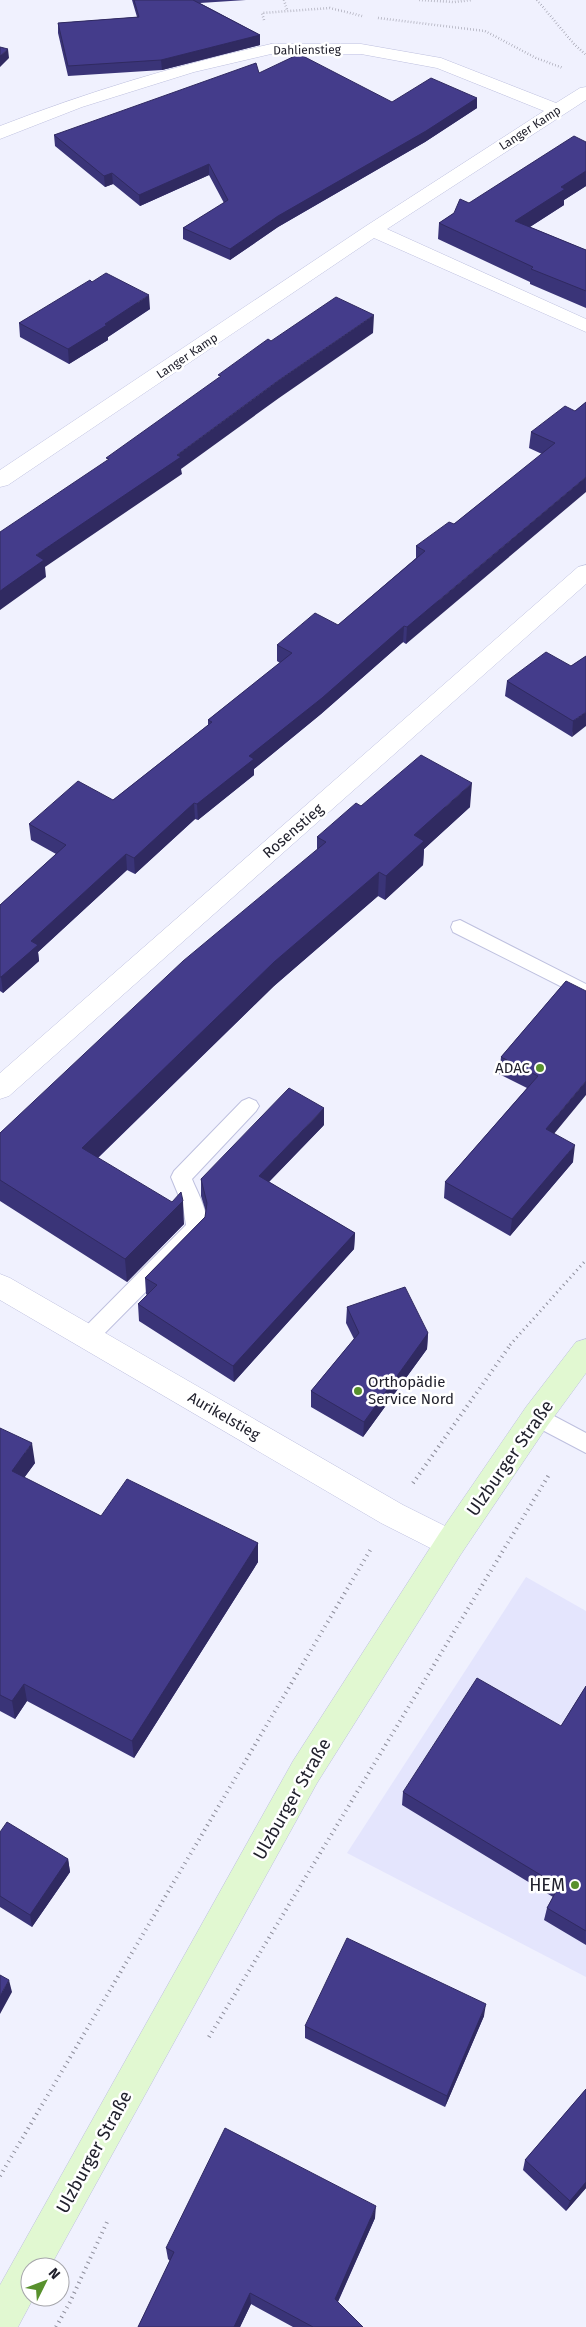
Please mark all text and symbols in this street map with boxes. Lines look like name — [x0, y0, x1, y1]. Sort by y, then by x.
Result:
street label: Dahlienstieg — [273, 42, 342, 58]
street label: Langer Kamp — [497, 103, 563, 153]
street label: Langer Kamp — [154, 330, 220, 382]
street label: Rosenstieg — [259, 800, 327, 862]
place label: ADAC — [495, 1059, 531, 1077]
marker: ADAC — [534, 1062, 546, 1074]
place label: Orthopädie Service Nord — [368, 1373, 454, 1408]
marker: Orthopädie Service Nord — [352, 1385, 364, 1397]
street label: Aurikelstieg — [185, 1388, 263, 1444]
street label: Ulzburger Straße — [462, 1396, 558, 1520]
street label: Ulzburger Straße — [248, 1734, 336, 1864]
place label: HEM — [529, 1874, 565, 1896]
marker: HEM — [569, 1879, 581, 1891]
street label: Ulzburger Straße — [51, 2087, 137, 2217]
north arrow — [20, 2257, 70, 2307]
text: N — [45, 2264, 64, 2283]

